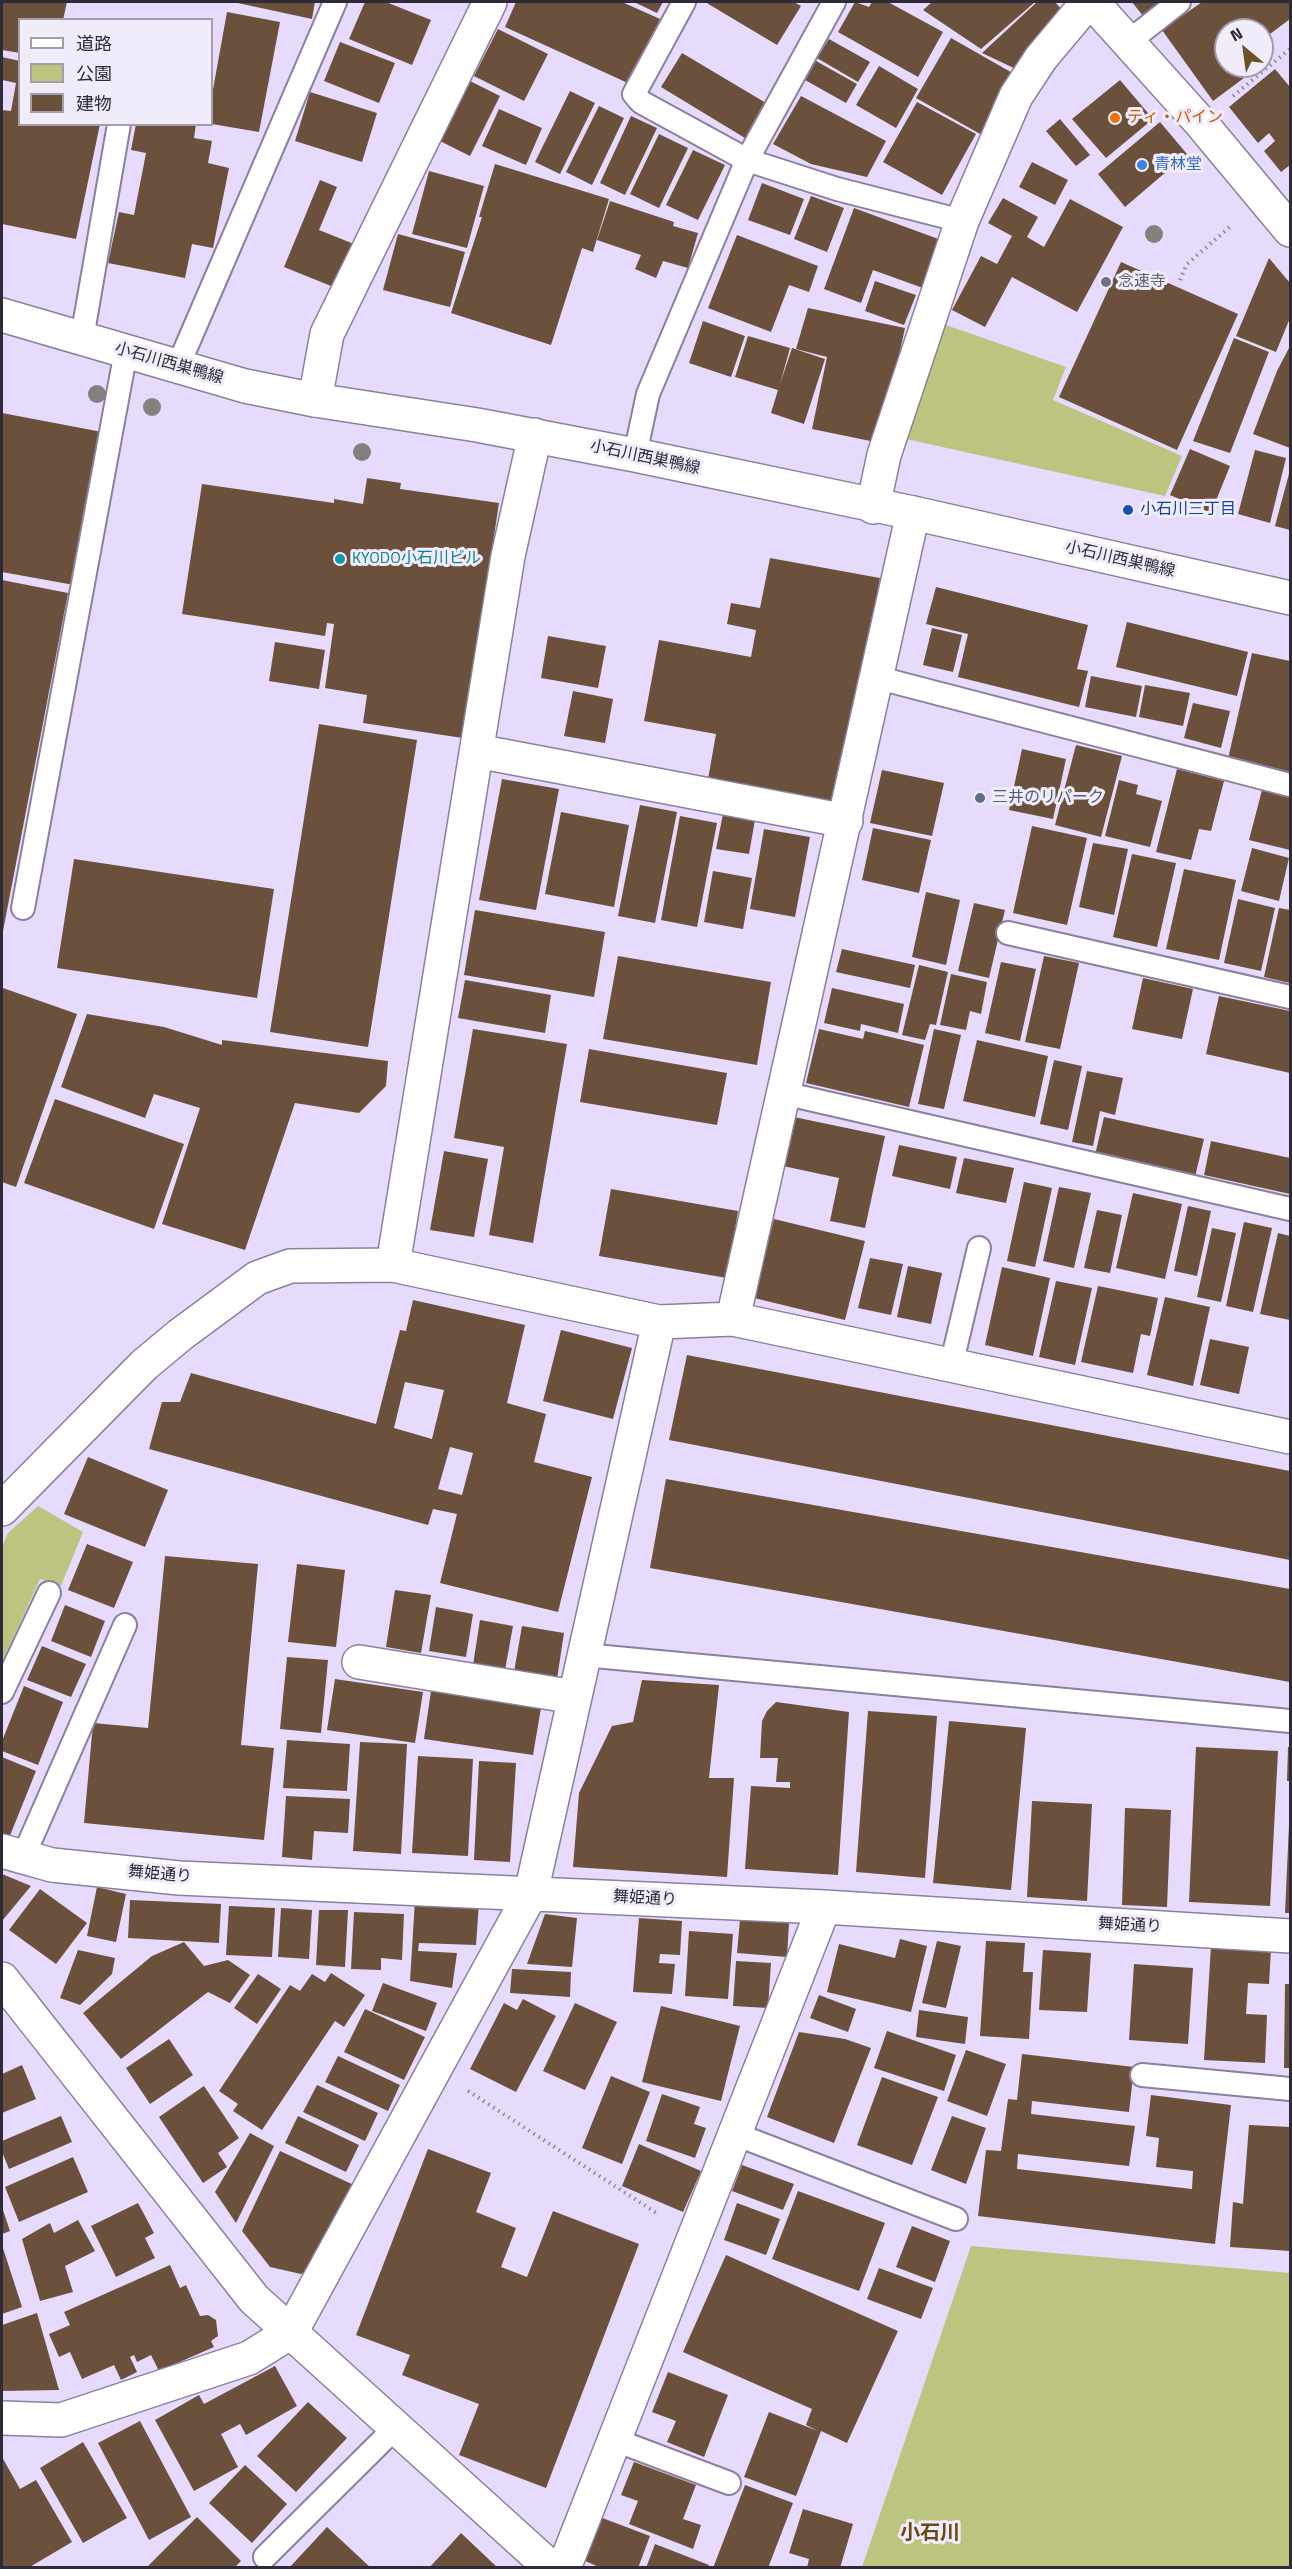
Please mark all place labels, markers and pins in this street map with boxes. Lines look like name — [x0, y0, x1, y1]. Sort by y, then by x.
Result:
place label: ティ・パイン — [1127, 108, 1223, 128]
marker: ティ・パイン — [1108, 111, 1122, 125]
place label: 青林堂 — [1154, 155, 1202, 175]
marker: 青林堂 — [1135, 158, 1149, 172]
place label: 念速寺 — [1118, 272, 1166, 292]
marker: 念速寺 — [1099, 275, 1113, 289]
place label: 小石川三丁目 — [1140, 500, 1236, 520]
marker: 小石川三丁目 — [1121, 503, 1135, 517]
place label: KYODO小石川ビル — [352, 549, 481, 569]
marker: KYODO小石川ビル — [333, 552, 347, 566]
place label: 三井のリパーク — [992, 788, 1104, 808]
marker: 三井のリパーク — [973, 791, 987, 805]

